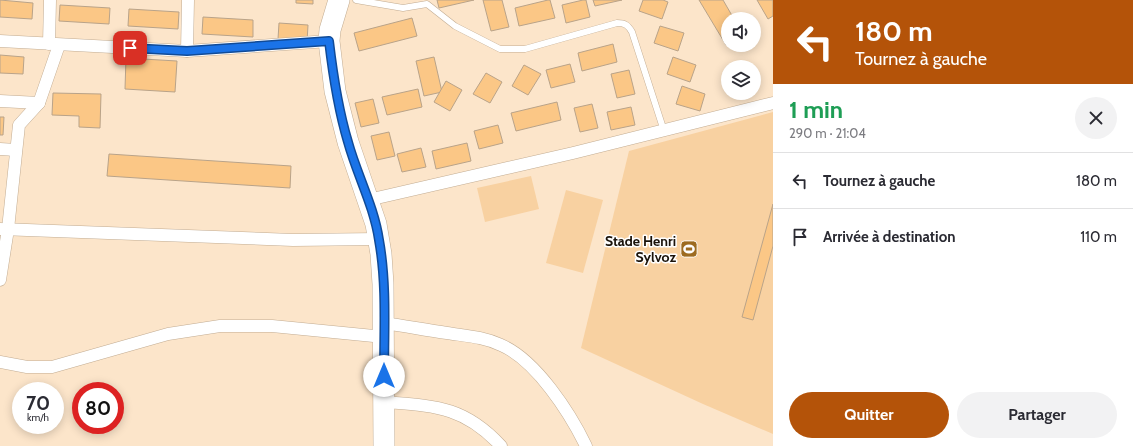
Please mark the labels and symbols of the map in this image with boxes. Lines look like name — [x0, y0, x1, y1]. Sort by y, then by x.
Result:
pin — [113, 31, 147, 65]
place label: Stade Henri Sylvoz — [605, 232, 676, 266]
sports icon: Stade Henri Sylvoz — [679, 239, 699, 259]
position arrow — [363, 355, 405, 397]
speed limit sign: 80 — [72, 382, 124, 434]

